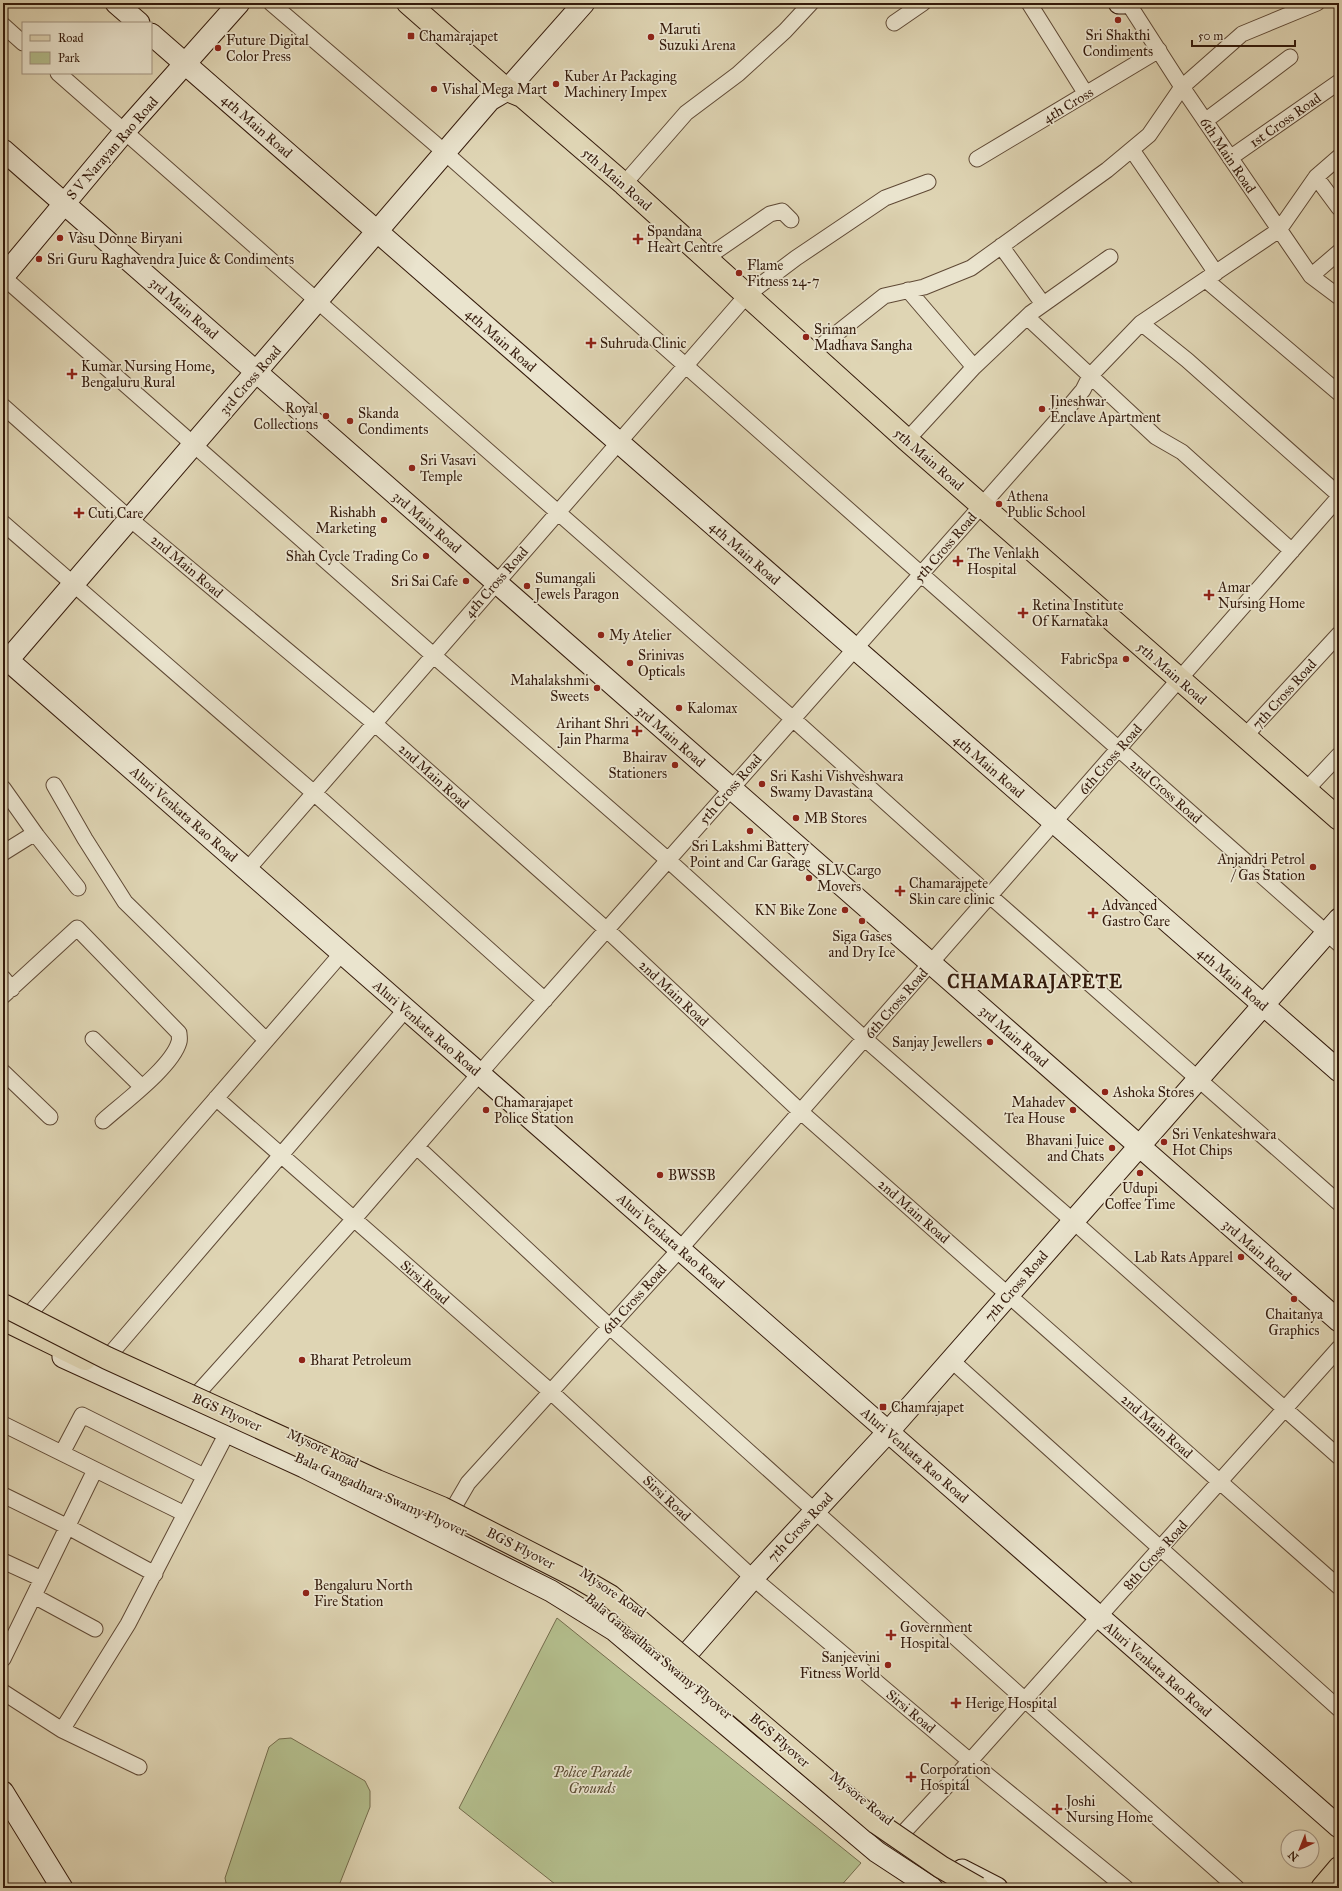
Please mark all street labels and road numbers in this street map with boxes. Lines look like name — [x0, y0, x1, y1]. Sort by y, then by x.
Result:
street label: 4th Cross — [1040, 84, 1096, 127]
street label: 1st Cross Road — [1246, 89, 1324, 151]
street label: 4th Main Road — [218, 91, 296, 162]
street label: S V Narayan Rao Road — [63, 93, 162, 203]
street label: 6th Main Road — [1196, 114, 1259, 196]
street label: 5th Main Road — [578, 144, 655, 214]
street label: 3rd Main Road — [146, 274, 221, 343]
street label: 4th Main Road — [462, 305, 540, 376]
street label: 3rd Cross Road — [216, 342, 285, 418]
street label: 5th Main Road — [890, 424, 967, 494]
street label: 3rd Main Road — [389, 488, 464, 557]
street label: 5th Cross Road — [910, 509, 980, 586]
street label: 4th Main Road — [706, 518, 784, 589]
street label: 2nd Main Road — [147, 531, 226, 602]
street label: 4th Cross Road — [461, 543, 532, 621]
street label: 5th Main Road — [1133, 638, 1210, 708]
street label: 7th Cross Road — [1249, 656, 1320, 733]
street label: 3rd Main Road — [633, 702, 708, 771]
street label: 6th Cross Road — [1075, 721, 1146, 798]
street label: 4th Main Road — [950, 731, 1028, 802]
street label: 2nd Main Road — [395, 740, 472, 813]
street label: 5th Cross Road — [695, 751, 765, 828]
street label: 2nd Cross Road — [1126, 756, 1205, 827]
street label: Aluri Venkata Rao Road — [126, 762, 241, 866]
street label: 4th Main Road — [1194, 944, 1272, 1015]
street label: 2nd Main Road — [635, 957, 712, 1030]
street label: 6th Cross Road — [861, 965, 932, 1042]
street label: Aluri Venkata Rao Road — [369, 976, 484, 1080]
street label: 3rd Main Road — [976, 1002, 1051, 1071]
street label: 2nd Main Road — [874, 1176, 953, 1247]
street label: Aluri Venkata Rao Road — [613, 1189, 728, 1293]
street label: 3rd Main Road — [1219, 1216, 1294, 1285]
street label: 7th Cross Road — [981, 1247, 1052, 1325]
street label: Sirsi Road — [397, 1257, 452, 1308]
street label: 6th Cross Road — [599, 1261, 670, 1338]
street label: BGS Flyover — [189, 1390, 265, 1436]
street label: 2nd Main Road — [1117, 1391, 1196, 1462]
street label: Aluri Venkata Rao Road — [857, 1403, 972, 1507]
street label: Mysore Road — [284, 1425, 361, 1472]
street label: Bala Gangadhara Swamy Flyover — [292, 1449, 470, 1541]
street label: Sirsi Road — [639, 1472, 694, 1525]
street label: 7th Cross Road — [764, 1489, 837, 1565]
street label: 8th Cross Road — [1120, 1517, 1191, 1594]
street label: BGS Flyover — [484, 1524, 558, 1573]
street label: Mysore Road — [576, 1564, 649, 1621]
street label: Bala Gangadhara Swamy Flyover — [582, 1590, 736, 1723]
street label: Aluri Venkata Rao Road — [1100, 1617, 1215, 1721]
street label: Sirsi Road — [883, 1686, 939, 1737]
street label: BGS Flyover — [746, 1710, 814, 1772]
street label: Mysore Road — [827, 1768, 897, 1829]

